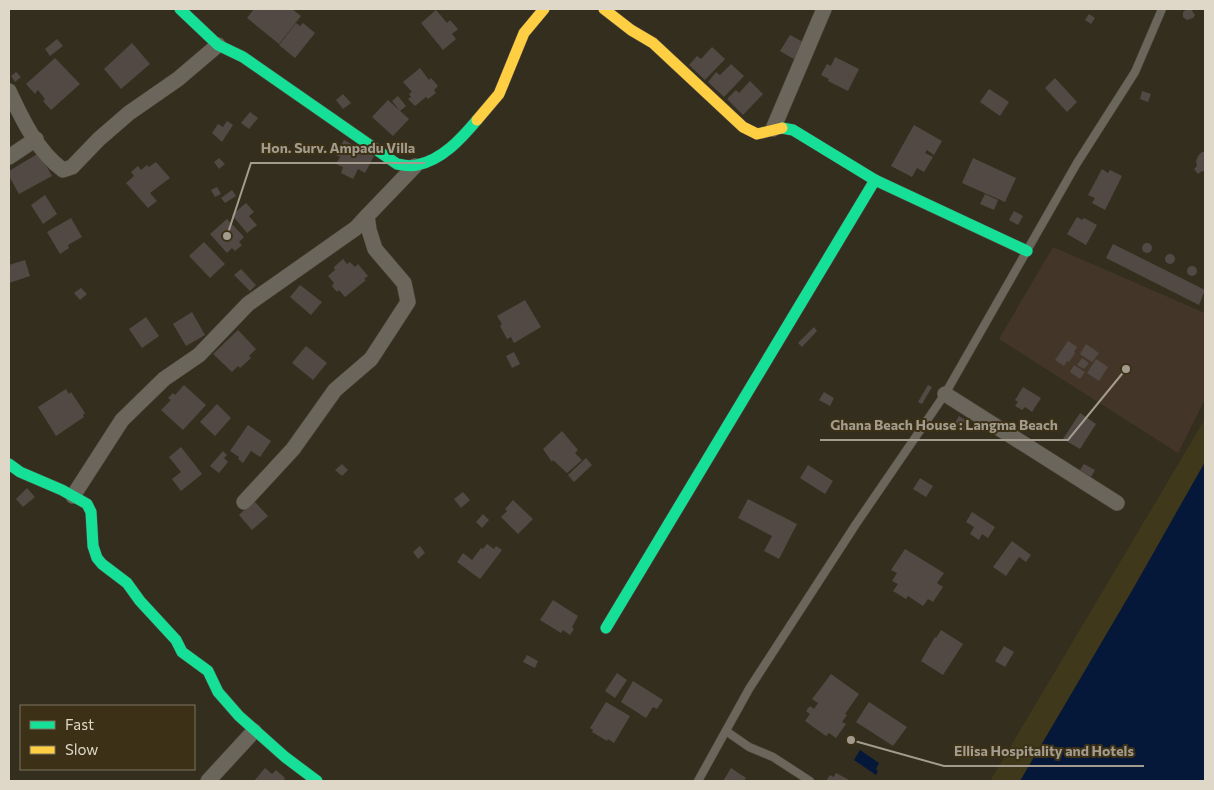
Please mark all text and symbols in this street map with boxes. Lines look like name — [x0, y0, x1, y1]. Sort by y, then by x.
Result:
callout: Hon. Surv. Ampadu Villa — [251, 134, 425, 163]
text: Hon. Surv. Ampadu Villa — [261, 139, 415, 156]
callout: Ghana Beach House : Langma Beach — [820, 411, 1068, 440]
text: Ghana Beach House : Langma Beach — [830, 416, 1058, 433]
legend — [20, 705, 195, 770]
text: Fast — [65, 715, 94, 733]
callout: Ellisa Hospitality and Hotels — [944, 737, 1144, 766]
text: Slow — [65, 740, 98, 758]
text: Ellisa Hospitality and Hotels — [954, 742, 1134, 759]

